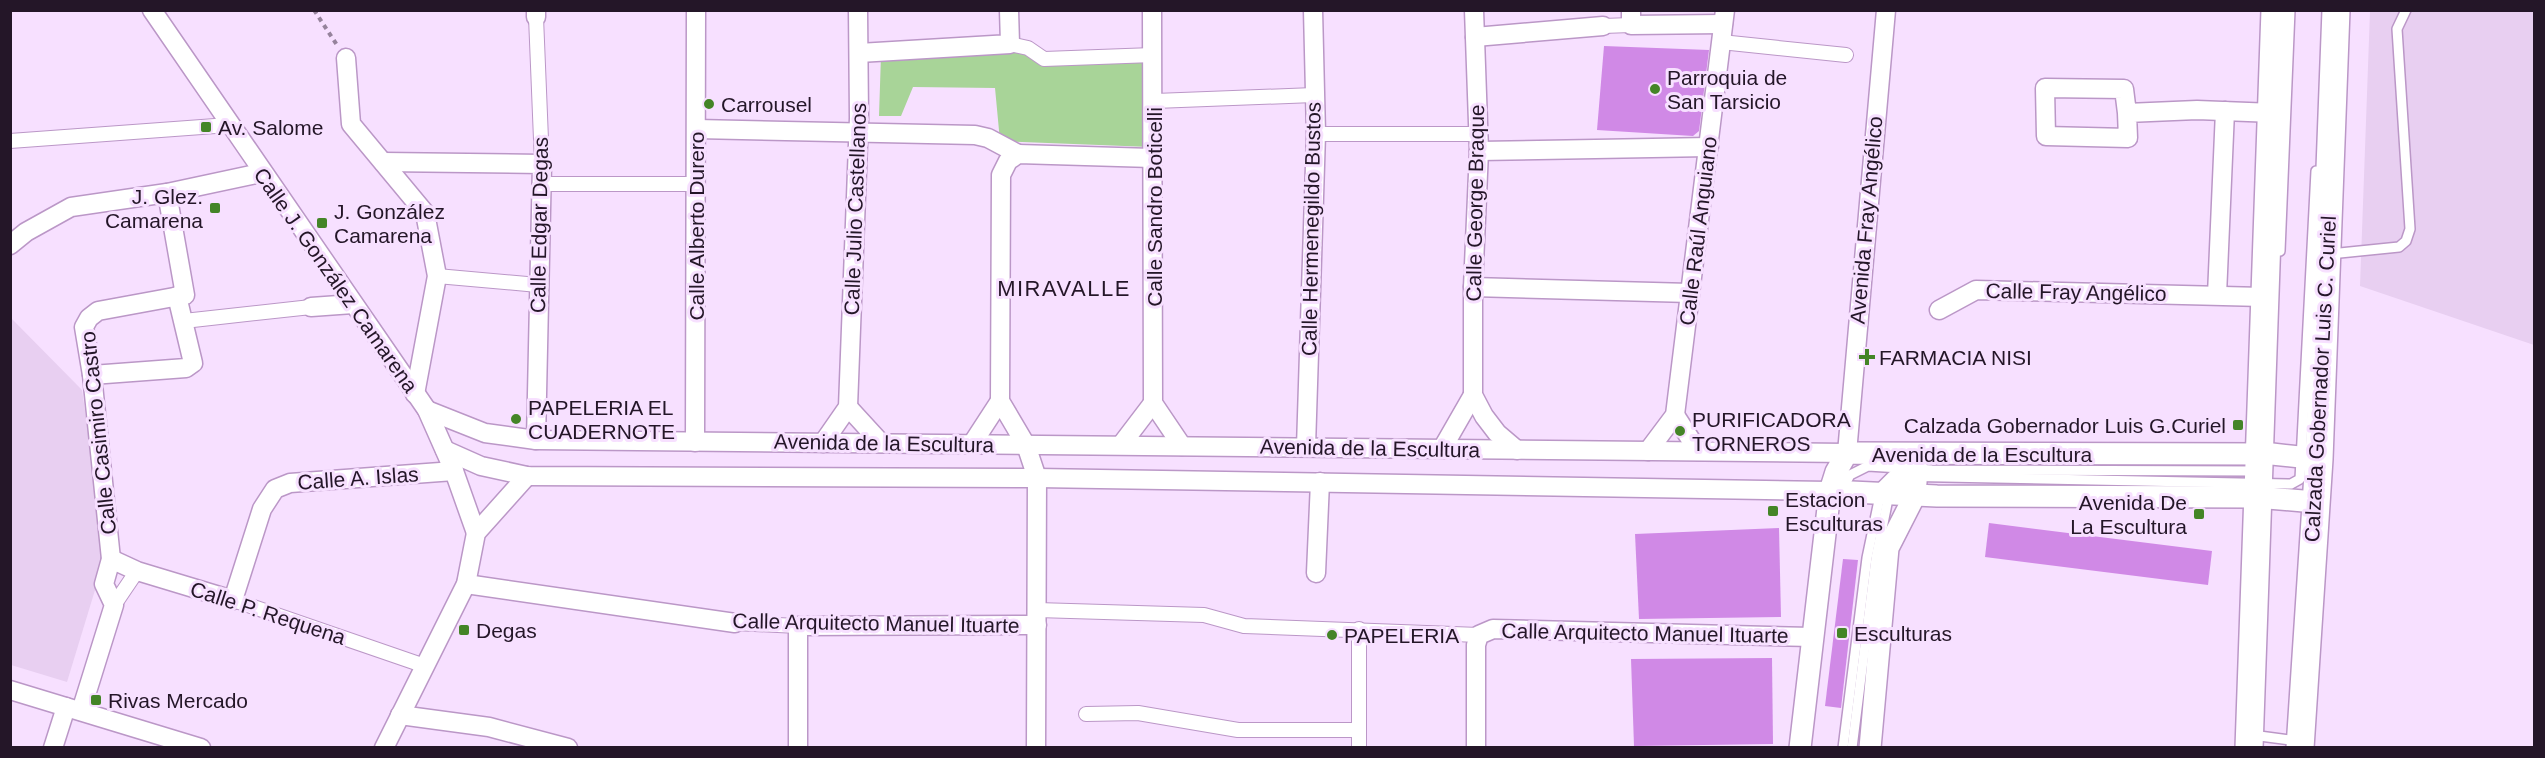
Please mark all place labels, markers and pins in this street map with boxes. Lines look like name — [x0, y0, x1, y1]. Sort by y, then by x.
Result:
place label: Parroquia de San Tarsicio — [1667, 66, 1787, 113]
marker: Parroquia de San Tarsicio — [1648, 82, 1662, 96]
place label: Carrousel — [721, 93, 812, 116]
marker: Carrousel — [702, 97, 716, 111]
place label: Av. Salome — [218, 116, 323, 139]
marker: Av. Salome — [199, 120, 213, 134]
place label: J. Glez. Camarena — [105, 185, 203, 232]
place label: J. González Camarena — [334, 200, 445, 247]
marker: J. Glez. Camarena — [208, 201, 222, 215]
marker: J. González Camarena — [315, 216, 329, 230]
place label: FARMACIA NISI — [1879, 346, 2032, 369]
marker: FARMACIA NISI — [1860, 350, 1874, 364]
place label: PAPELERIA EL CUADERNOTE — [528, 396, 675, 443]
place label: PURIFICADORA TORNEROS — [1692, 408, 1851, 455]
marker: PAPELERIA EL CUADERNOTE — [509, 412, 523, 426]
place label: Calzada Gobernador Luis G.Curiel — [1904, 414, 2226, 437]
marker: Calzada Gobernador Luis G.Curiel — [2231, 418, 2245, 432]
marker: PURIFICADORA TORNEROS — [1673, 424, 1687, 438]
place label: Estacion Esculturas — [1785, 488, 1883, 535]
place label: Avenida De La Escultura — [2070, 491, 2187, 538]
marker: Estacion Esculturas — [1766, 504, 1780, 518]
marker: Avenida De La Escultura — [2192, 507, 2206, 521]
place label: Degas — [476, 619, 537, 642]
place label: Esculturas — [1854, 622, 1952, 645]
marker: Degas — [457, 623, 471, 637]
place label: PAPELERIA — [1344, 624, 1459, 647]
marker: Esculturas — [1835, 626, 1849, 640]
marker: PAPELERIA — [1325, 628, 1339, 642]
place label: Rivas Mercado — [108, 689, 248, 712]
marker: Rivas Mercado — [89, 693, 103, 707]

